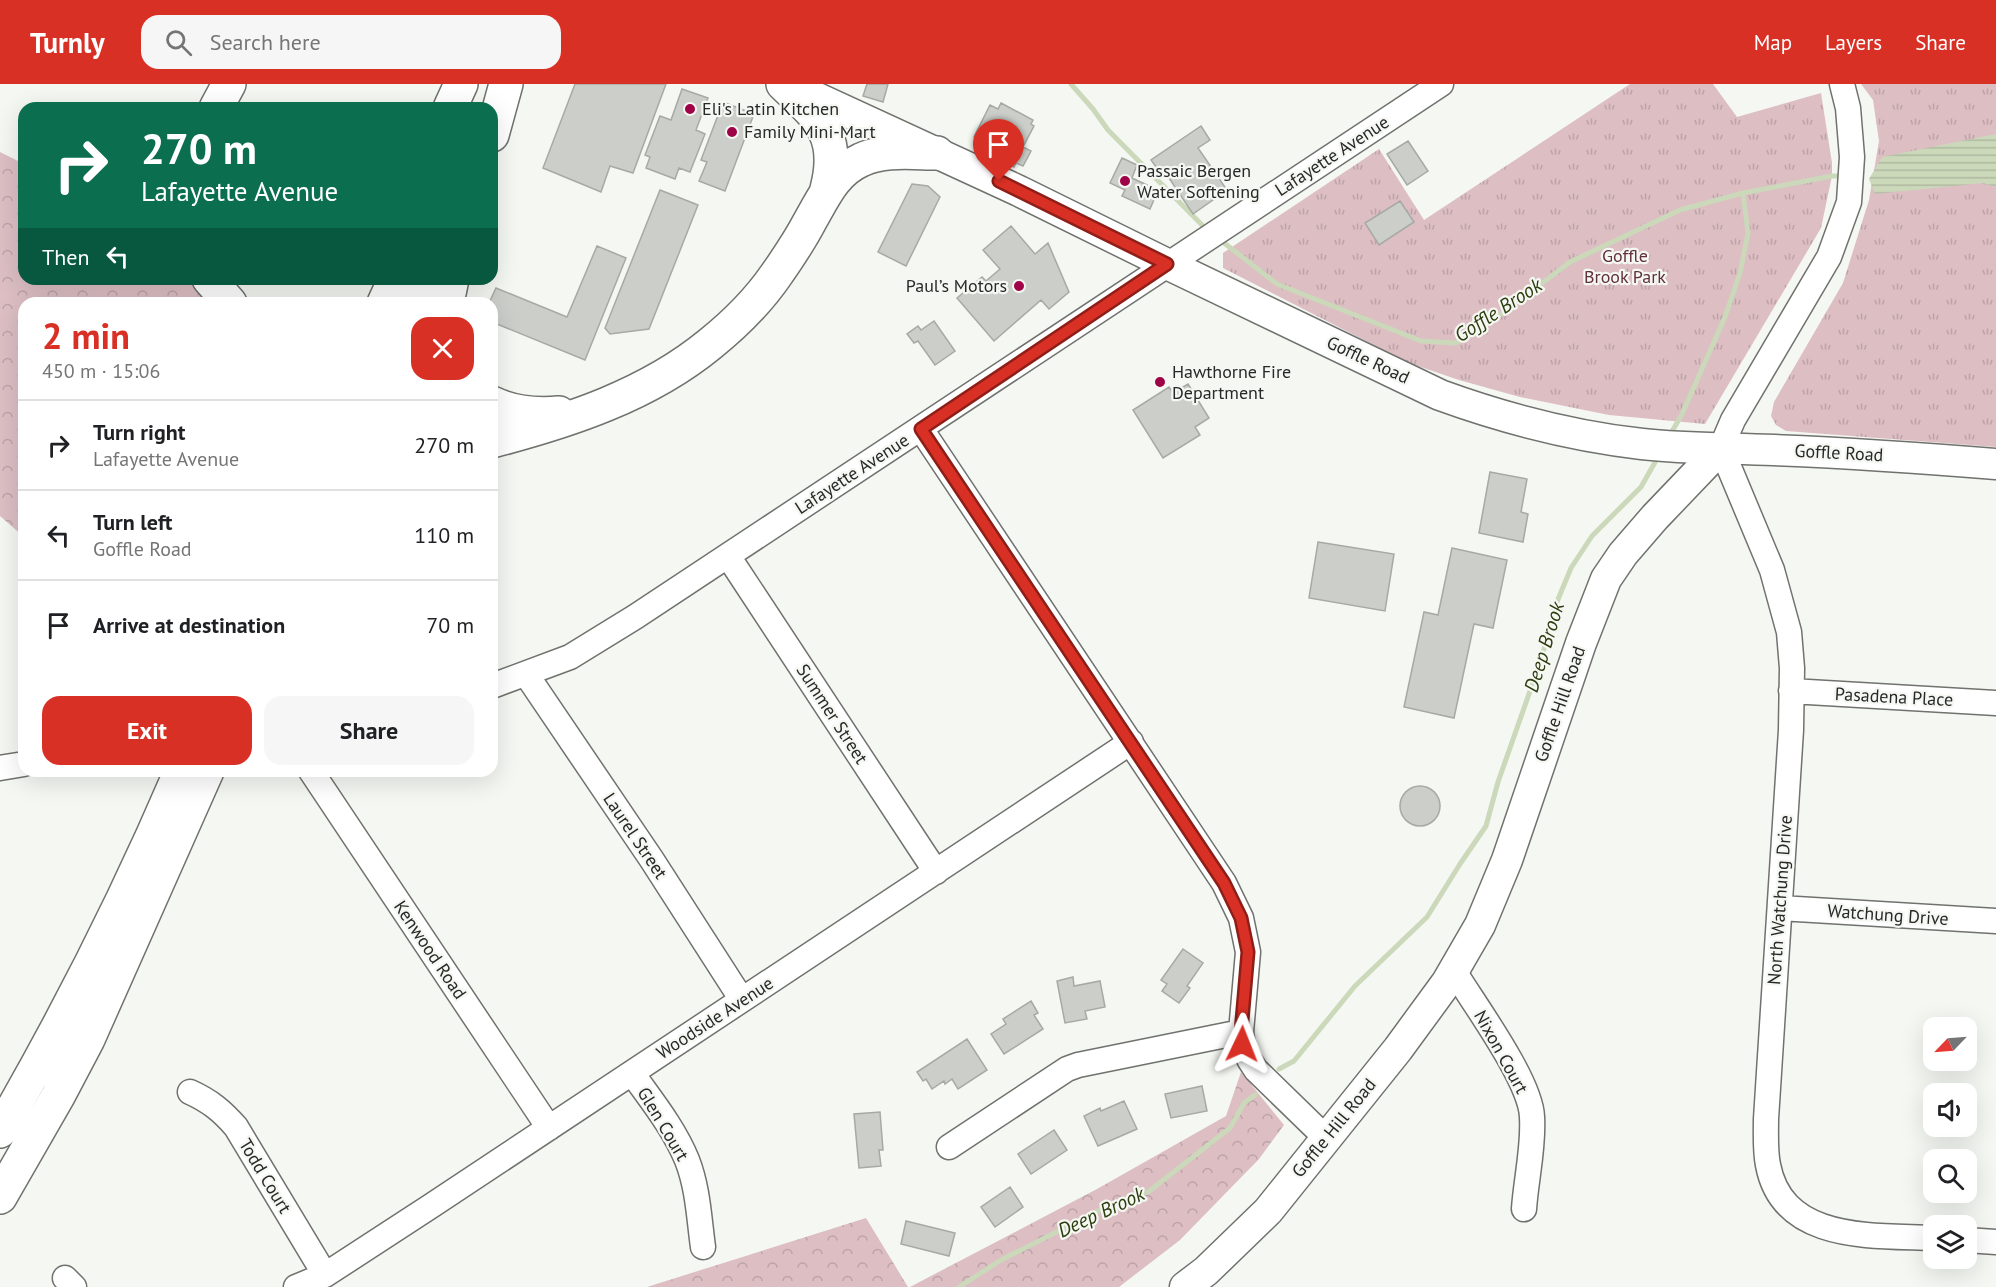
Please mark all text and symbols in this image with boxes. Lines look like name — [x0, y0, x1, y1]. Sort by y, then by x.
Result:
search box — [141, 15, 561, 69]
text: Turnly — [30, 24, 105, 61]
icon: search — [162, 26, 195, 59]
text: Search here — [210, 28, 321, 56]
text: Map — [1754, 29, 1792, 56]
text: Layers — [1825, 29, 1882, 56]
text: Share — [1915, 29, 1966, 56]
place label: Eli's Latin Kitchen — [702, 97, 839, 120]
marker: Eli's Latin Kitchen — [683, 102, 697, 116]
street label: Lafayette Avenue — [1270, 110, 1393, 201]
pin — [973, 119, 1024, 181]
place label: Family Mini-Mart — [744, 120, 876, 143]
text: 270 m — [141, 121, 257, 176]
marker: Family Mini-Mart — [725, 125, 739, 139]
icon: right — [42, 126, 120, 204]
icon: arrive — [982, 128, 1015, 161]
place label: Passaic Bergen Water Softening — [1137, 159, 1260, 203]
text: Lafayette Avenue — [141, 174, 338, 208]
marker: Passaic Bergen Water Softening — [1118, 174, 1132, 188]
icon: left — [101, 240, 134, 273]
text: Then — [42, 243, 89, 271]
park label: Goffle Brook Park — [1584, 244, 1666, 288]
water label: Goffle Brook — [1449, 272, 1548, 348]
place label: Paul’s Motors — [906, 274, 1007, 297]
marker: Paul’s Motors — [1012, 279, 1026, 293]
text: 2 min — [42, 312, 130, 359]
button: close — [411, 317, 474, 380]
street label: Goffle Road — [1323, 330, 1413, 389]
text: 450 m · 15:06 — [42, 358, 160, 384]
place label: Hawthorne Fire Department — [1172, 360, 1291, 404]
marker: Hawthorne Fire Department — [1153, 375, 1167, 389]
text: Turn right — [93, 418, 185, 446]
street label: Lafayette Avenue — [790, 428, 913, 519]
icon: right — [42, 429, 75, 462]
text: 270 m — [414, 431, 474, 459]
street label: Goffle Road — [1794, 439, 1884, 466]
text: Lafayette Avenue — [93, 446, 239, 472]
text: Turn left — [93, 508, 173, 536]
icon: left — [42, 519, 75, 552]
text: 110 m — [414, 521, 474, 549]
text: Goffle Road — [93, 536, 192, 562]
water label: Deep Brook — [1518, 598, 1570, 695]
icon: arrive — [42, 609, 75, 642]
text: Arrive at destination — [93, 611, 285, 639]
text: 70 m — [426, 611, 474, 639]
street label: Goffle Hill Road — [1529, 643, 1590, 765]
street label: Summer Street — [792, 659, 873, 768]
street label: Pasadena Place — [1834, 682, 1954, 711]
button: Exit — [42, 696, 252, 765]
button: Share — [264, 696, 474, 765]
street label: Laurel Street — [598, 788, 673, 883]
street label: North Watchung Drive — [1762, 814, 1797, 986]
street label: Kenwood Road — [389, 896, 472, 1003]
street label: Watchung Drive — [1827, 899, 1949, 930]
street label: Woodside Avenue — [652, 971, 778, 1064]
street label: Nixon Court — [1469, 1006, 1534, 1097]
position arrow — [1210, 1012, 1274, 1076]
north arrow — [1923, 1017, 1977, 1071]
map controls — [1923, 1017, 1977, 1269]
street label: Goffle Hill Road — [1287, 1073, 1381, 1182]
street label: Glen Court — [632, 1083, 694, 1165]
button: sound — [1923, 1083, 1977, 1137]
street label: Todd Court — [234, 1134, 297, 1217]
button: search — [1923, 1149, 1977, 1203]
water label: Deep Brook — [1053, 1180, 1150, 1243]
button: layers — [1923, 1215, 1977, 1269]

